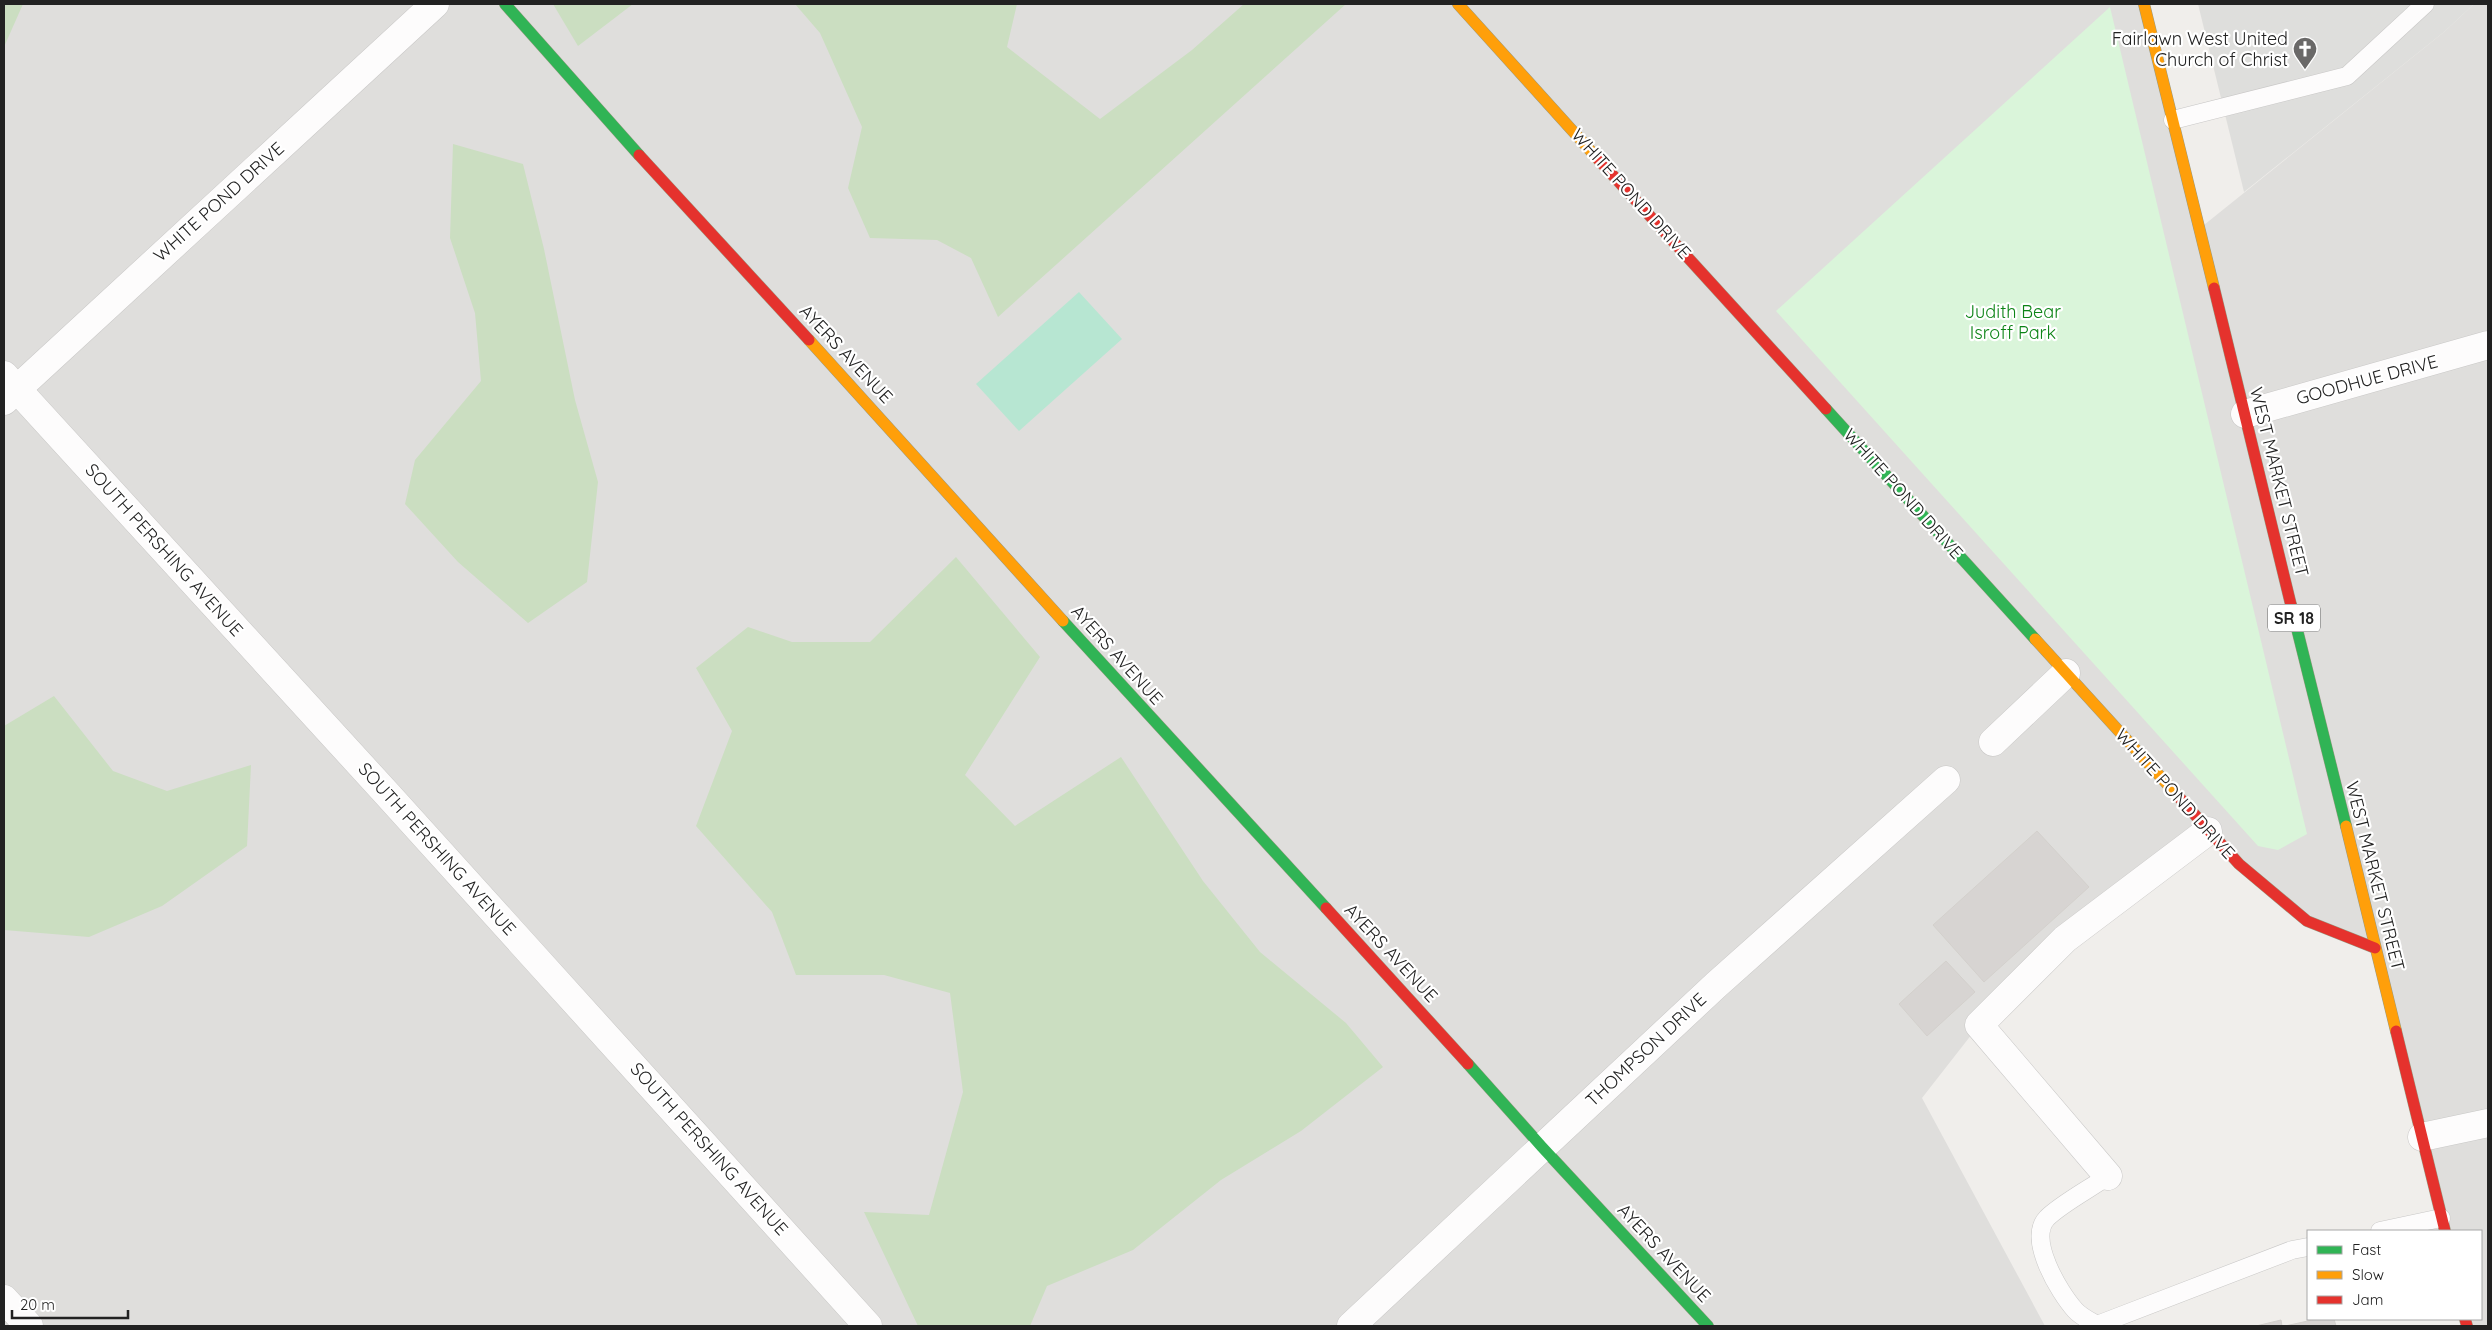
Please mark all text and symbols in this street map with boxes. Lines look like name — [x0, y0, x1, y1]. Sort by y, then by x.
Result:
place label: Fairlawn West United Church of Christ — [2112, 27, 2288, 71]
church icon: Fairlawn West United Church of Christ — [2292, 36, 2318, 70]
street label: WHITE POND DRIVE — [1567, 124, 1696, 264]
street label: WHITE POND DRIVE — [149, 137, 289, 266]
street label: AYERS AVENUE — [795, 300, 898, 408]
park label: Judith Bear Isroff Park — [1965, 300, 2061, 344]
street label: GOODHUE DRIVE — [2294, 350, 2440, 409]
street label: WEST MARKET STREET — [2245, 385, 2314, 579]
street label: WHITE POND DRIVE — [1839, 424, 1968, 564]
street label: SOUTH PERSHING AVENUE — [81, 458, 248, 641]
street label: AYERS AVENUE — [1066, 600, 1168, 709]
road number: SR 18 — [2268, 604, 2320, 632]
street label: WHITE POND DRIVE — [2111, 724, 2240, 864]
street label: SOUTH PERSHING AVENUE — [354, 757, 521, 940]
street label: WEST MARKET STREET — [2341, 779, 2410, 973]
street label: AYERS AVENUE — [1340, 899, 1443, 1007]
street label: THOMPSON DRIVE — [1580, 988, 1711, 1112]
street label: SOUTH PERSHING AVENUE — [626, 1057, 793, 1240]
street label: AYERS AVENUE — [1613, 1199, 1716, 1307]
legend — [2307, 1230, 2482, 1320]
text: Fast — [2352, 1240, 2381, 1259]
text: Slow — [2352, 1265, 2384, 1284]
scale bar — [12, 1288, 129, 1320]
text: Jam — [2352, 1290, 2383, 1309]
text: 20 m — [20, 1295, 55, 1314]

